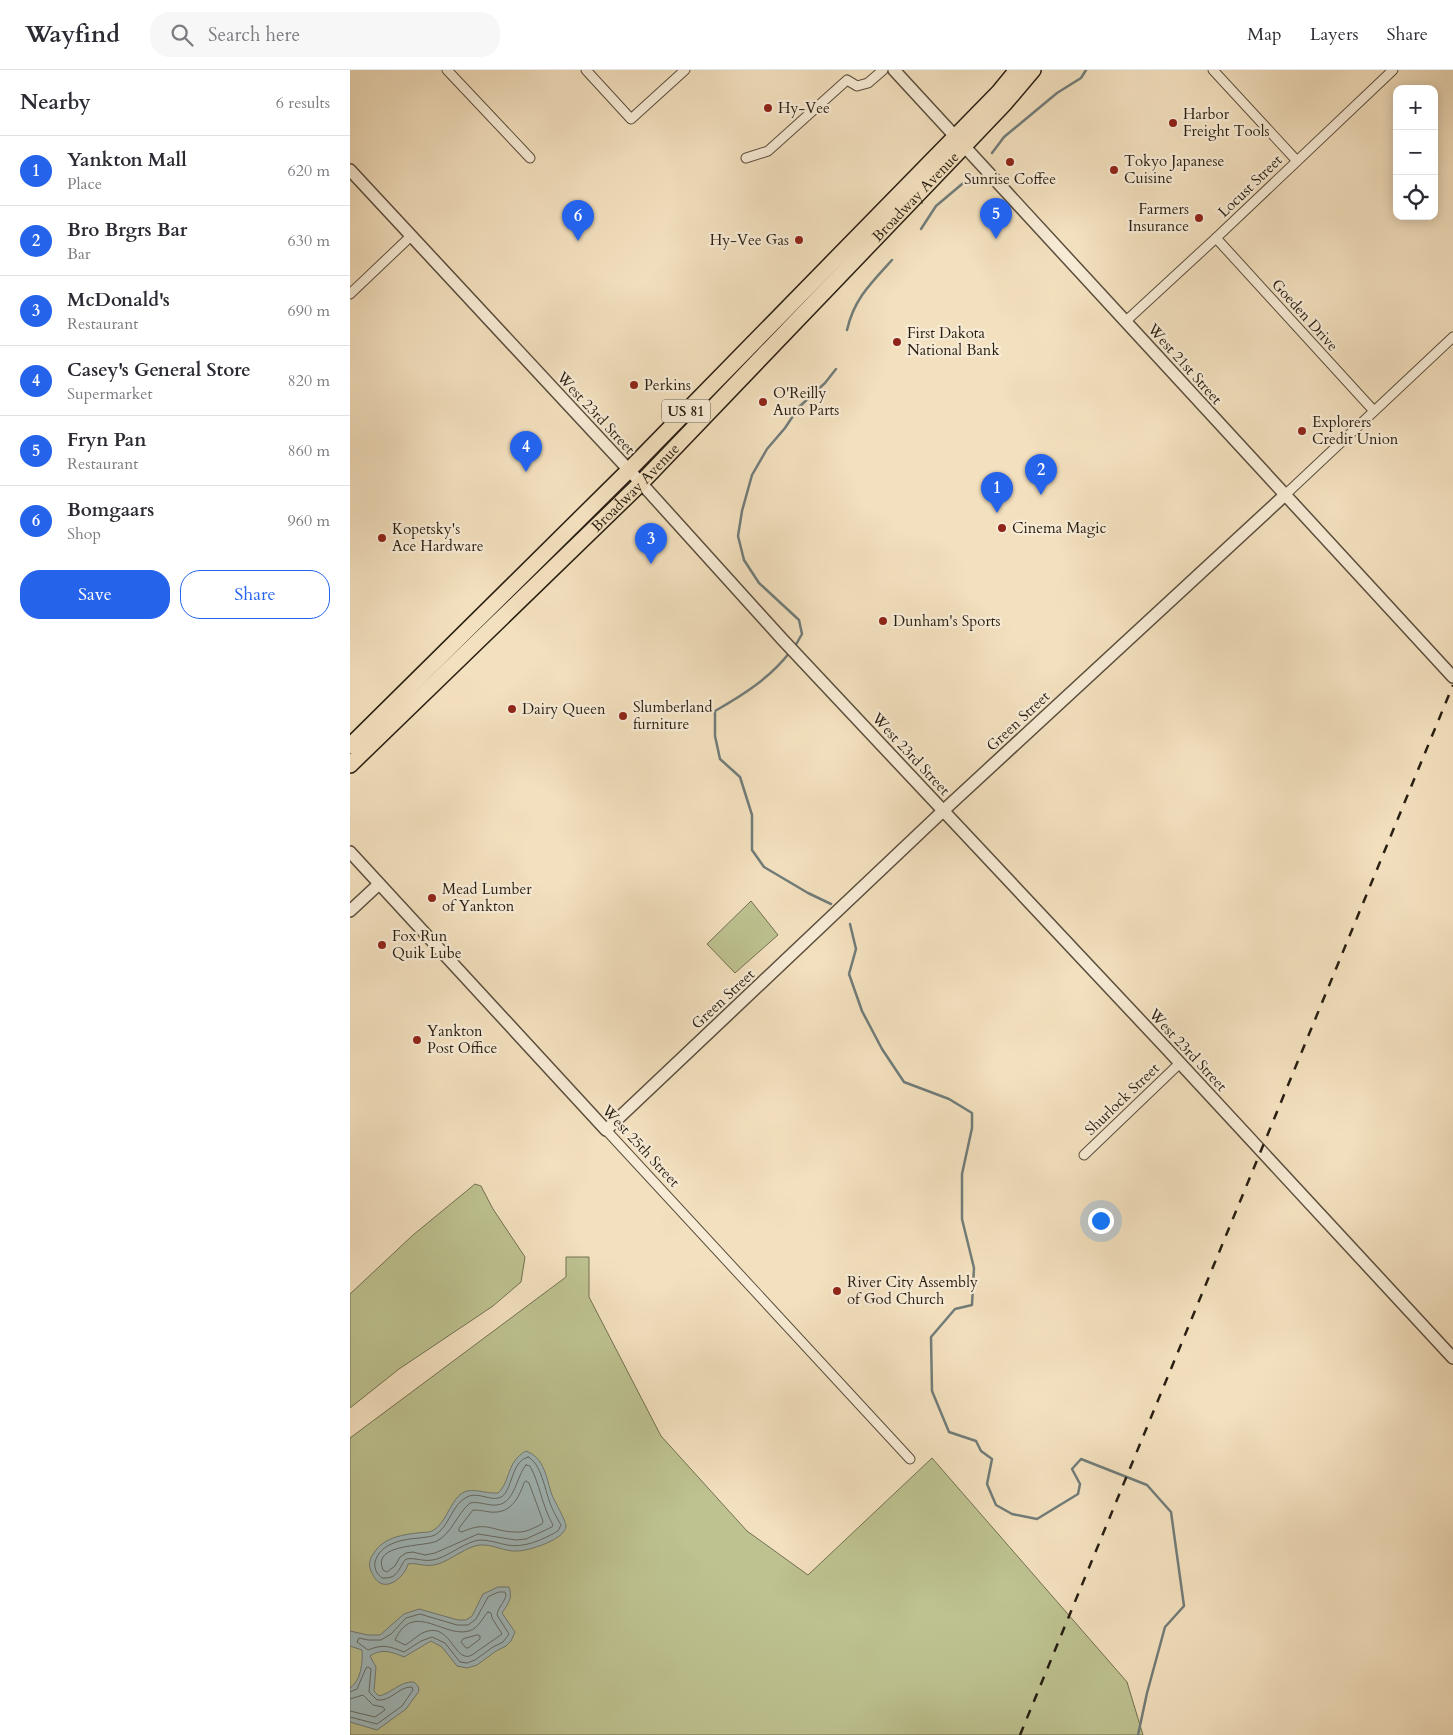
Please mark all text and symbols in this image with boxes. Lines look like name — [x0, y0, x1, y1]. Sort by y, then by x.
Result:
search box — [150, 12, 500, 57]
text: Wayfind — [25, 18, 120, 51]
icon: search — [168, 21, 196, 49]
text: Search here — [208, 22, 300, 48]
text: Map — [1247, 22, 1282, 47]
text: Layers — [1310, 22, 1359, 47]
text: Share — [1387, 22, 1428, 47]
map controls — [1393, 85, 1438, 220]
button: + — [1393, 85, 1438, 130]
text: Nearby — [20, 88, 91, 117]
text: 6 results — [276, 92, 330, 114]
place label: Hy-Vee — [778, 98, 830, 118]
marker: Hy-Vee — [762, 102, 774, 114]
place label: Harbor Freight Tools — [1183, 104, 1270, 141]
marker: Harbor Freight Tools — [1167, 117, 1179, 129]
button: − — [1393, 130, 1438, 175]
text: Yankton Mall — [67, 147, 187, 173]
street label: Broadway Avenue — [868, 147, 964, 246]
street label: Locust Street — [1214, 150, 1287, 222]
place label: Tokyo Japanese Cuisine — [1124, 151, 1225, 188]
marker: Sunrise Coffee — [1004, 156, 1016, 168]
text: 1 — [32, 160, 40, 182]
text: 620 m — [288, 160, 330, 182]
marker: Tokyo Japanese Cuisine — [1108, 164, 1120, 176]
place label: Sunrise Coffee — [964, 169, 1056, 189]
text: Place — [67, 173, 102, 195]
button: locate — [1393, 175, 1438, 220]
pin: 5 — [980, 198, 1012, 239]
place label: Farmers Insurance — [1128, 199, 1189, 236]
pin: 6 — [562, 200, 594, 241]
marker: Farmers Insurance — [1193, 212, 1205, 224]
text: Bro Brgrs Bar — [67, 217, 188, 243]
text: 2 — [32, 230, 40, 252]
text: 630 m — [288, 230, 330, 252]
place label: Hy-Vee Gas — [710, 230, 789, 250]
marker: Hy-Vee Gas — [793, 234, 805, 246]
text: Bar — [67, 243, 91, 265]
street label: Goeden Drive — [1267, 275, 1343, 355]
text: McDonald's — [67, 287, 170, 313]
text: 3 — [32, 300, 40, 322]
text: 690 m — [288, 300, 330, 322]
text: Restaurant — [67, 313, 138, 335]
street label: West 21st Street — [1143, 319, 1227, 409]
place label: First Dakota National Bank — [907, 323, 999, 360]
marker: First Dakota National Bank — [891, 336, 903, 348]
text: Casey's General Store — [67, 357, 251, 383]
street label: West 23rd Street — [552, 367, 640, 459]
text: 4 — [32, 370, 40, 392]
text: 820 m — [288, 370, 330, 392]
place label: Perkins — [644, 375, 691, 395]
marker: Perkins — [628, 379, 640, 391]
text: Supermarket — [67, 383, 153, 405]
place label: O'Reilly Auto Parts — [773, 383, 839, 420]
marker: O'Reilly Auto Parts — [757, 396, 769, 408]
road number: US 81 — [662, 400, 710, 422]
place label: Explorers Credit Union — [1312, 412, 1399, 449]
marker: Explorers Credit Union — [1296, 425, 1308, 437]
text: Fryn Pan — [67, 427, 146, 453]
pin: 4 — [510, 431, 542, 472]
street label: Broadway Avenue — [587, 439, 684, 536]
text: 5 — [32, 440, 40, 462]
text: 860 m — [288, 440, 330, 462]
text: Restaurant — [67, 453, 138, 475]
pin: 2 — [1025, 454, 1057, 495]
pin: 1 — [981, 472, 1013, 513]
text: Bomgaars — [67, 497, 154, 523]
text: 6 — [32, 510, 40, 532]
text: 960 m — [288, 510, 330, 532]
place label: Cinema Magic — [1012, 518, 1106, 538]
place label: Kopetsky's Ace Hardware — [392, 519, 484, 556]
marker: Cinema Magic — [996, 522, 1008, 534]
text: Shop — [67, 523, 101, 545]
pin: 3 — [635, 523, 667, 564]
marker: Kopetsky's Ace Hardware — [376, 532, 388, 544]
button: Save — [20, 570, 170, 619]
button: Share — [180, 570, 330, 619]
place label: Dunham's Sports — [893, 611, 1001, 631]
marker: Dunham's Sports — [877, 615, 889, 627]
street label: Green Street — [982, 686, 1054, 755]
place label: Slumberland furniture — [633, 697, 712, 734]
place label: Dairy Queen — [522, 699, 606, 719]
marker: Dairy Queen — [506, 703, 518, 715]
street label: West 23rd Street — [867, 708, 955, 800]
marker: Slumberland furniture — [617, 710, 629, 722]
place label: Mead Lumber of Yankton — [442, 879, 532, 916]
marker: Mead Lumber of Yankton — [426, 892, 438, 904]
place label: Fox Run Quik Lube — [392, 926, 462, 963]
marker: Fox Run Quik Lube — [376, 939, 388, 951]
street label: Green Street — [687, 964, 759, 1033]
street label: West 23rd Street — [1144, 1004, 1232, 1096]
place label: Yankton Post Office — [427, 1021, 498, 1058]
marker: Yankton Post Office — [411, 1034, 423, 1046]
street label: Shurlock Street — [1080, 1058, 1164, 1140]
street label: West 25th Street — [597, 1100, 685, 1192]
your location — [1088, 1208, 1114, 1234]
place label: River City Assembly of God Church — [847, 1272, 978, 1309]
marker: River City Assembly of God Church — [831, 1285, 843, 1297]

